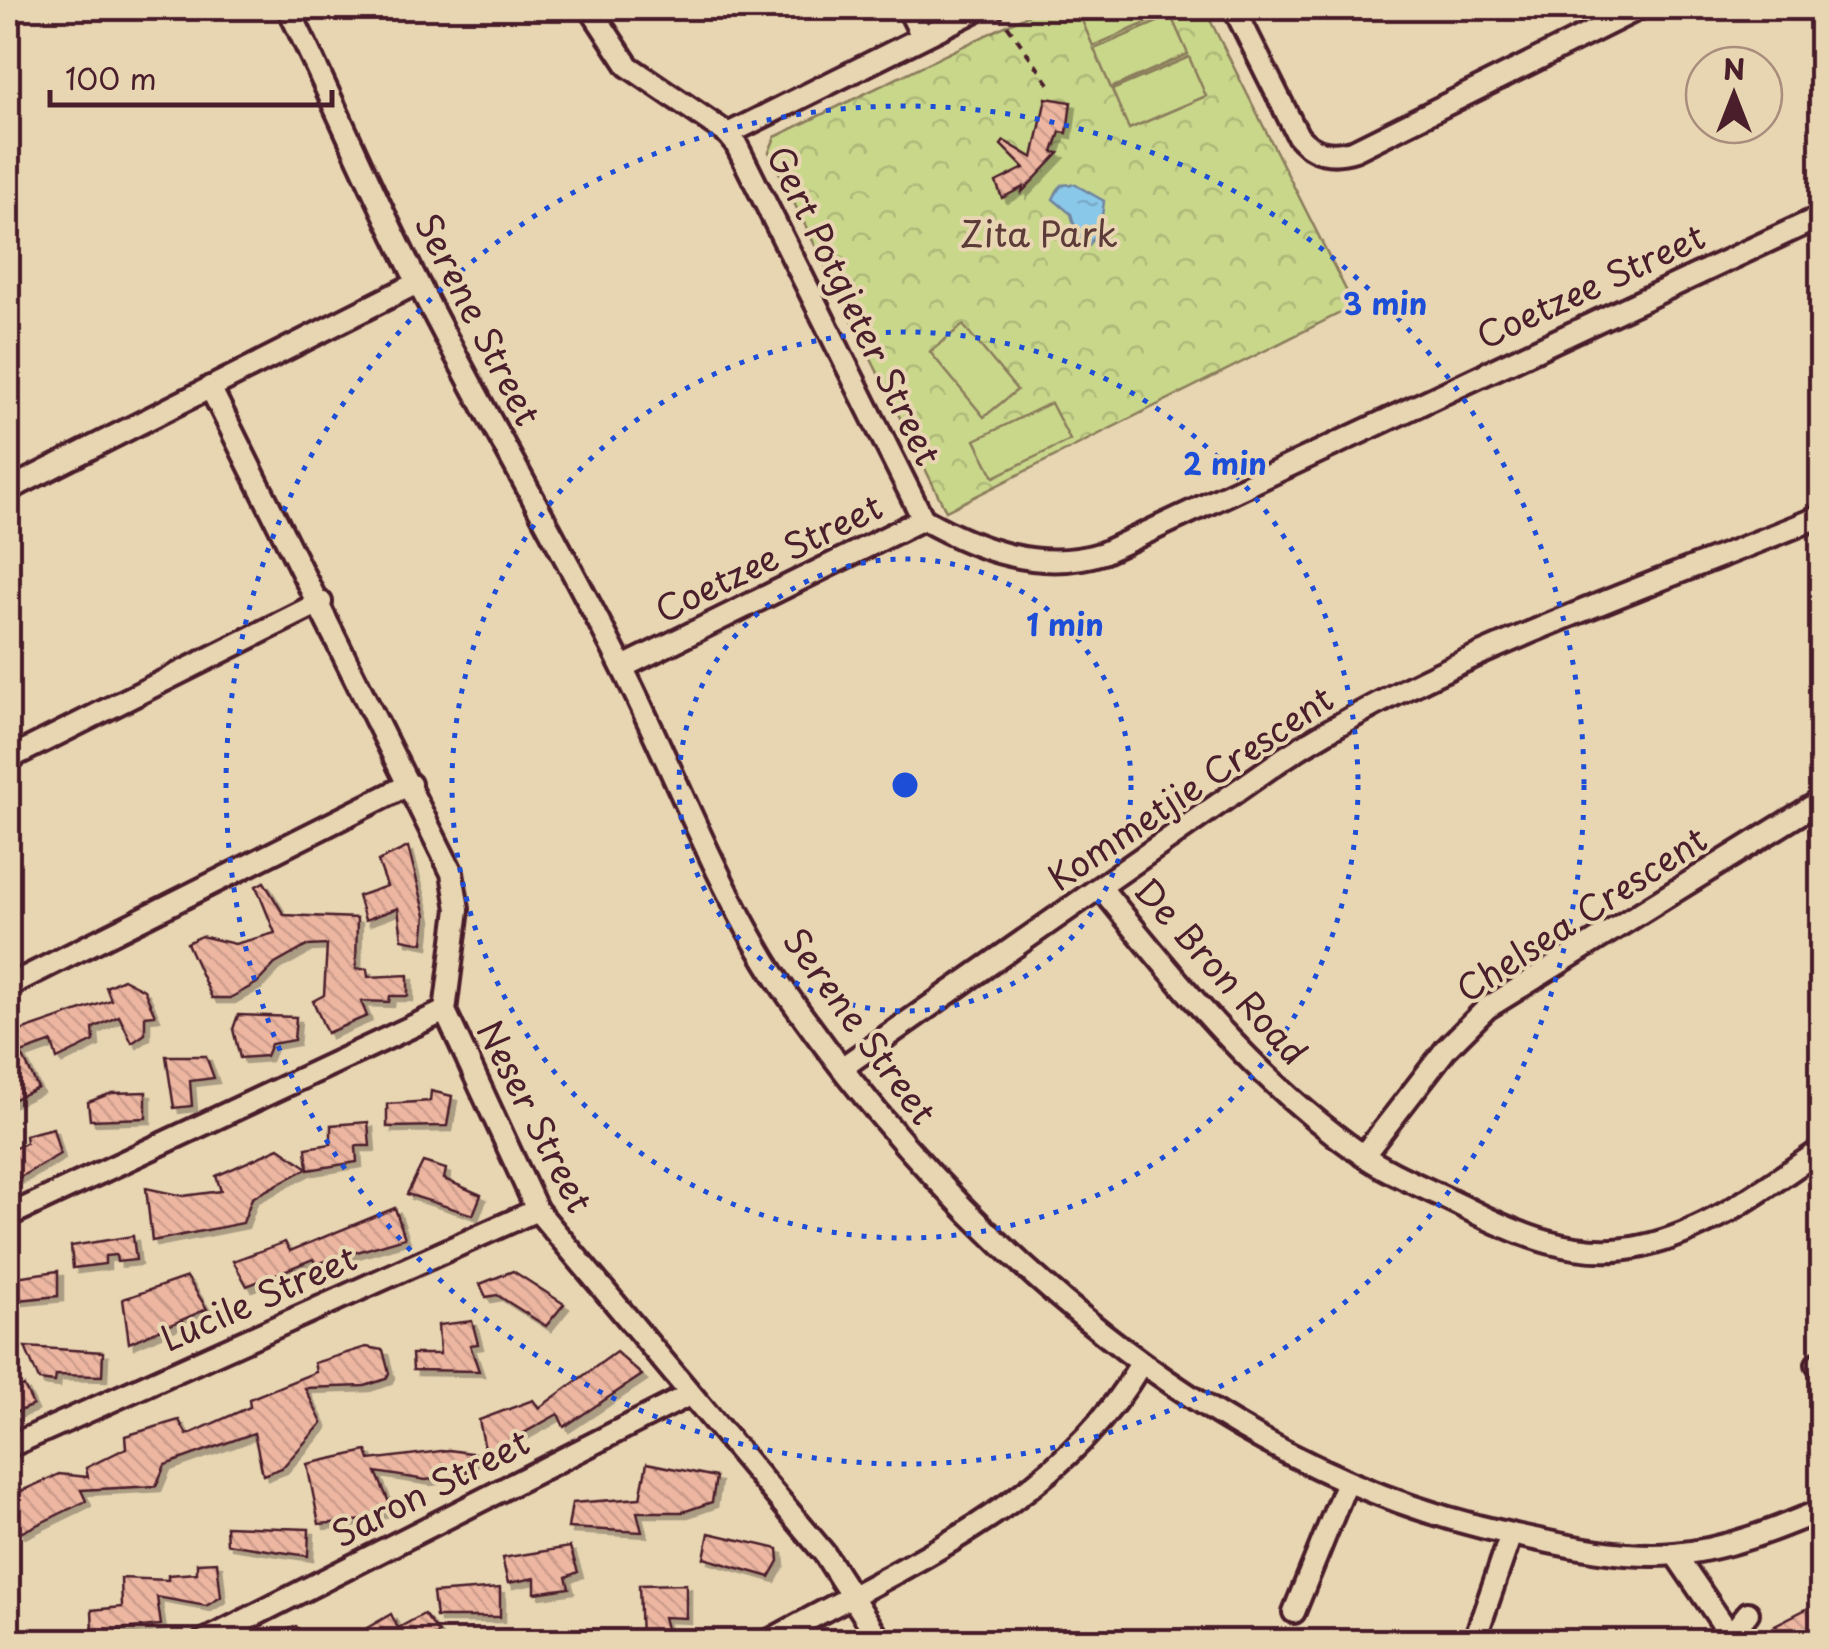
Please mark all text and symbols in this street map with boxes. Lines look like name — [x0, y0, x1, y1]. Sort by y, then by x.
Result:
scale bar — [50, 45, 332, 107]
north arrow — [1684, 45, 1784, 145]
text: N — [1723, 47, 1745, 90]
text: 100 m — [65, 55, 157, 100]
street label: Gert Potgieter Street — [755, 136, 956, 474]
street label: Serene Street — [403, 204, 555, 434]
park label: Zita Park — [960, 206, 1118, 259]
street label: Coetzee Street — [1467, 209, 1713, 361]
text: 3 min — [1343, 280, 1427, 325]
text: 2 min — [1183, 440, 1267, 485]
street label: Coetzee Street — [645, 479, 890, 635]
text: 1 min — [1026, 601, 1104, 646]
street label: Kommetjie Crescent — [1036, 671, 1343, 902]
centre of rings — [887, 767, 923, 803]
street label: Chelsea Crescent — [1445, 812, 1717, 1014]
street label: De Bron Road — [1123, 865, 1321, 1076]
street label: Serene Street — [771, 916, 951, 1135]
street label: Neser Street — [465, 1010, 607, 1221]
street label: Lucile Street — [152, 1230, 364, 1364]
street label: Saron Street — [322, 1414, 538, 1559]

